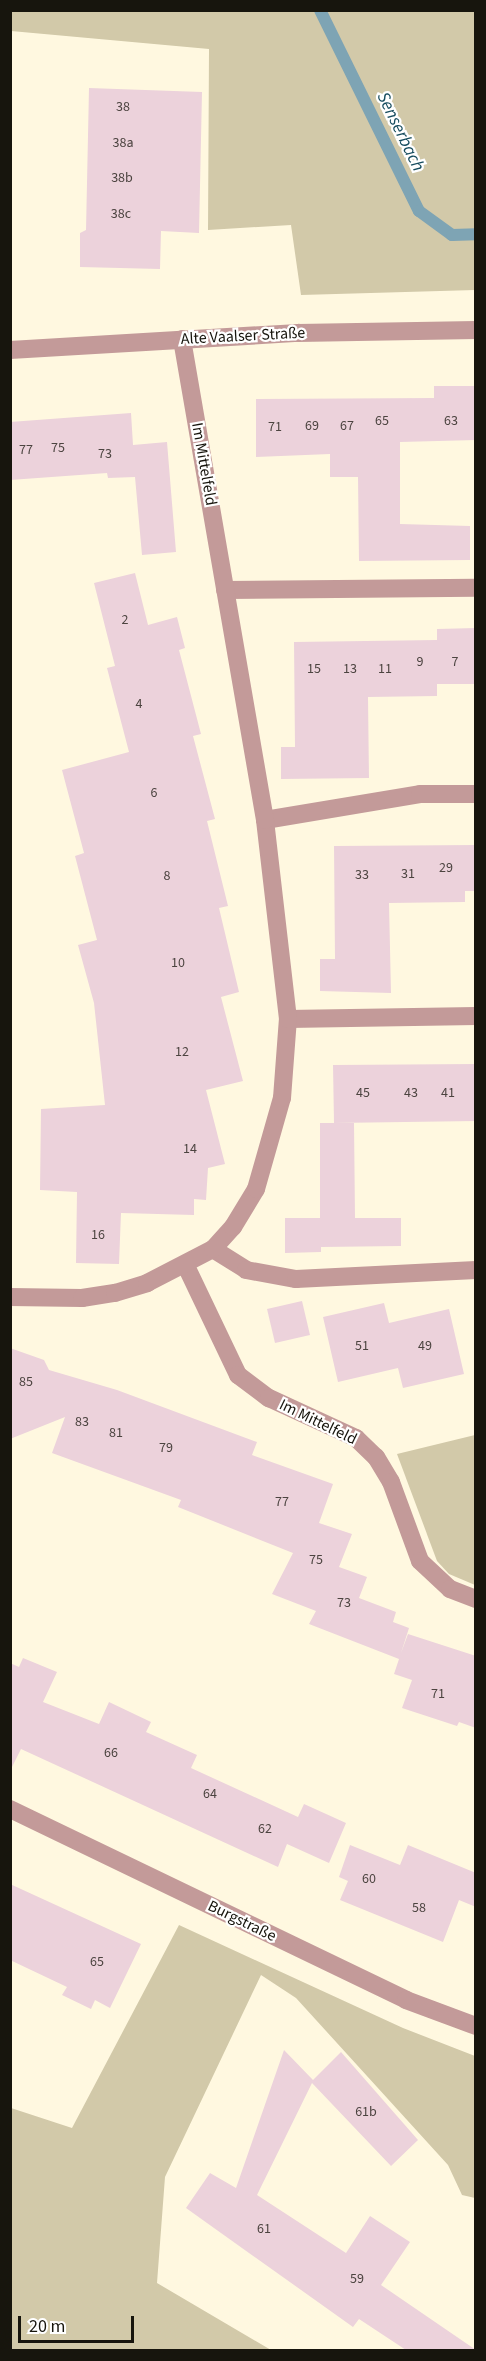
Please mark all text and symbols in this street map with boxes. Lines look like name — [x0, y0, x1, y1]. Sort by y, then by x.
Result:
water label: Senserbach — [371, 89, 429, 175]
house number: 38 — [116, 99, 130, 115]
house number: 38a — [113, 135, 133, 151]
house number: 38b — [111, 170, 133, 186]
house number: 38c — [111, 206, 131, 222]
street label: Alte Vaalser Straße — [180, 323, 306, 349]
house number: 65 — [375, 413, 389, 429]
house number: 63 — [444, 413, 458, 429]
house number: 69 — [305, 418, 319, 434]
house number: 67 — [340, 418, 354, 434]
house number: 71 — [268, 419, 282, 435]
street label: Im Mittelfeld — [187, 421, 221, 507]
house number: 75 — [51, 440, 65, 456]
house number: 77 — [19, 442, 33, 458]
house number: 73 — [98, 446, 112, 462]
house number: 2 — [122, 612, 128, 628]
house number: 9 — [417, 654, 423, 670]
house number: 7 — [452, 654, 458, 670]
house number: 15 — [307, 661, 321, 677]
house number: 13 — [343, 661, 357, 677]
house number: 11 — [378, 661, 392, 677]
house number: 4 — [136, 696, 142, 712]
house number: 6 — [151, 785, 157, 801]
house number: 29 — [439, 860, 453, 876]
house number: 31 — [401, 866, 415, 882]
house number: 33 — [355, 867, 369, 883]
house number: 8 — [164, 868, 170, 884]
house number: 10 — [171, 955, 185, 971]
house number: 12 — [175, 1044, 189, 1060]
house number: 45 — [356, 1085, 370, 1101]
house number: 43 — [404, 1085, 418, 1101]
house number: 41 — [441, 1085, 455, 1101]
house number: 14 — [183, 1141, 197, 1157]
house number: 16 — [91, 1227, 105, 1243]
house number: 51 — [355, 1338, 369, 1354]
house number: 49 — [418, 1338, 432, 1354]
house number: 85 — [19, 1374, 33, 1390]
street label: Im Mittelfeld — [276, 1395, 360, 1449]
house number: 83 — [75, 1414, 89, 1430]
house number: 81 — [109, 1425, 123, 1441]
house number: 79 — [159, 1440, 173, 1456]
house number: 77 — [275, 1494, 289, 1510]
house number: 75 — [309, 1552, 323, 1568]
house number: 73 — [337, 1595, 351, 1611]
house number: 71 — [431, 1686, 445, 1702]
house number: 66 — [104, 1745, 118, 1761]
house number: 64 — [203, 1786, 217, 1802]
house number: 62 — [258, 1821, 272, 1837]
house number: 60 — [362, 1871, 376, 1887]
street label: Burgstraße — [205, 1896, 279, 1946]
house number: 58 — [412, 1900, 426, 1916]
house number: 65 — [90, 1954, 104, 1970]
house number: 61b — [355, 2104, 377, 2120]
house number: 61 — [257, 2221, 271, 2237]
house number: 59 — [350, 2271, 364, 2287]
scale bar — [21, 2304, 136, 2342]
text: 20 m — [29, 2314, 65, 2339]

